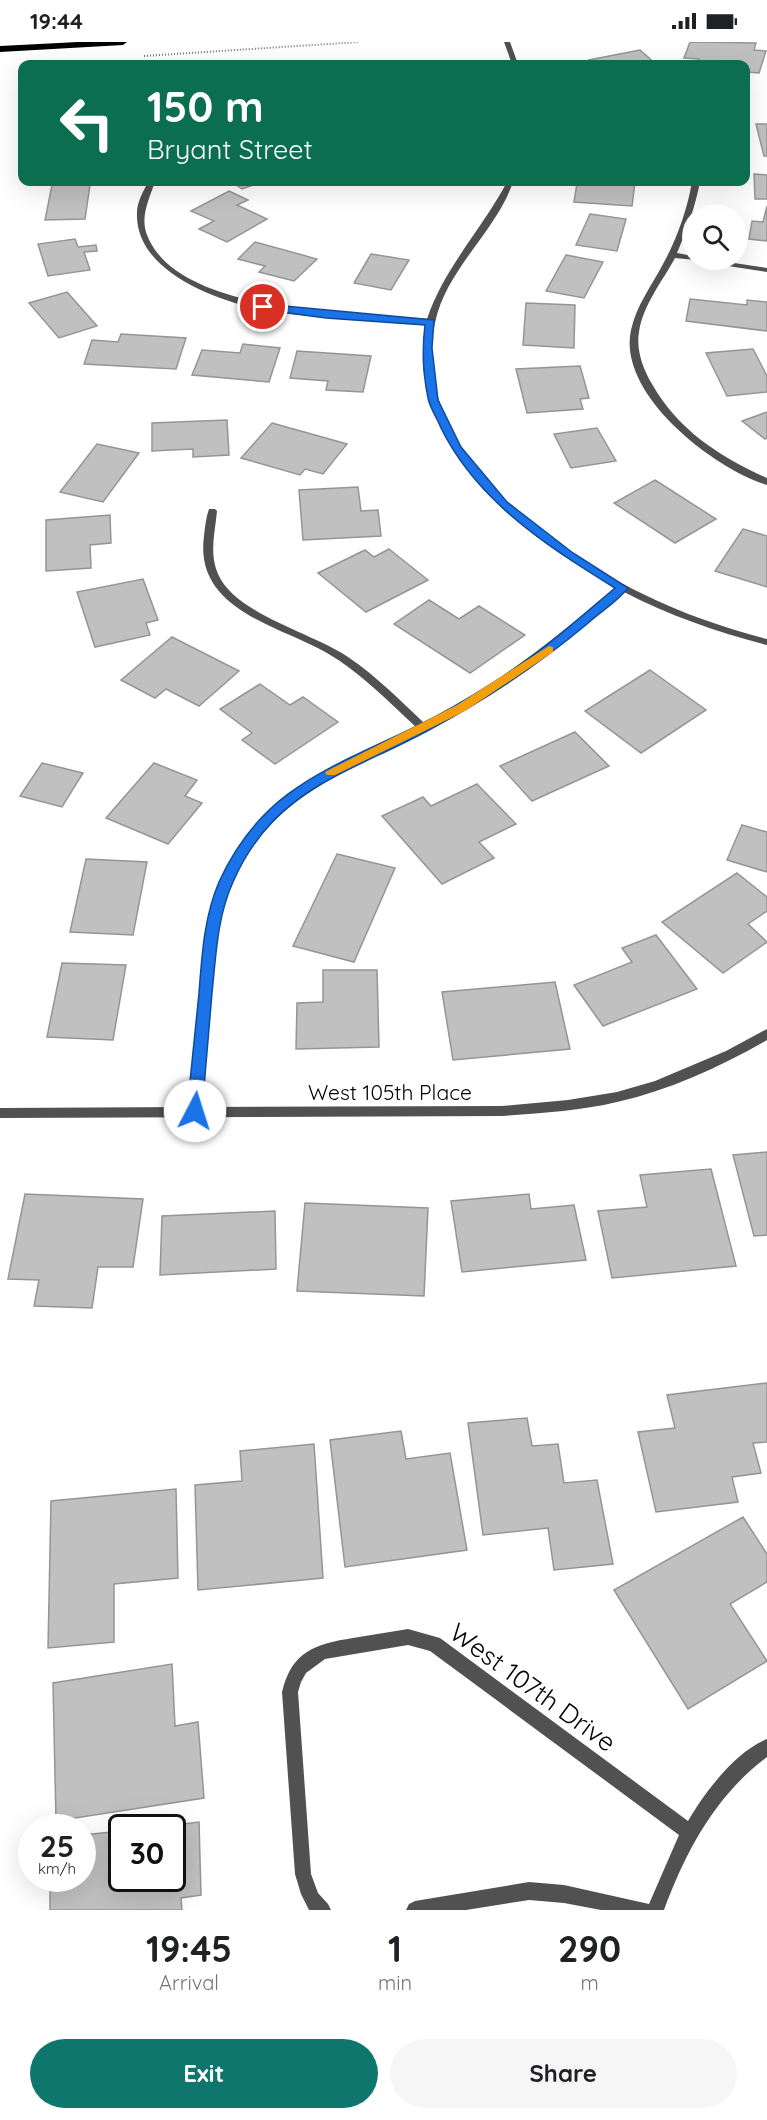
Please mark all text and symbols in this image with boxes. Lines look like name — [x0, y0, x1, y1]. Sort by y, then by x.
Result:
text: 19:44 — [30, 7, 83, 35]
text: 150 m — [147, 80, 264, 133]
icon: left — [48, 84, 126, 162]
text: Bryant Street — [147, 132, 313, 166]
map controls — [682, 204, 748, 270]
button: search — [682, 204, 748, 270]
pin — [237, 281, 288, 332]
icon: arrive — [246, 290, 279, 323]
position arrow — [163, 1079, 227, 1143]
street label: West 105th Place — [308, 1079, 472, 1105]
street label: West 107th Drive — [443, 1616, 623, 1758]
speed limit sign: 30 — [108, 1814, 186, 1892]
text: 25 — [40, 1827, 74, 1865]
text: km/h — [38, 1859, 76, 1878]
text: 19:45 — [146, 1926, 232, 1971]
text: 1 — [388, 1926, 402, 1971]
text: 290 — [558, 1926, 621, 1971]
text: Arrival — [159, 1970, 219, 1995]
text: min — [378, 1970, 412, 1995]
text: m — [580, 1970, 599, 1995]
button: Exit — [30, 2039, 378, 2108]
button: Share — [390, 2039, 737, 2108]

